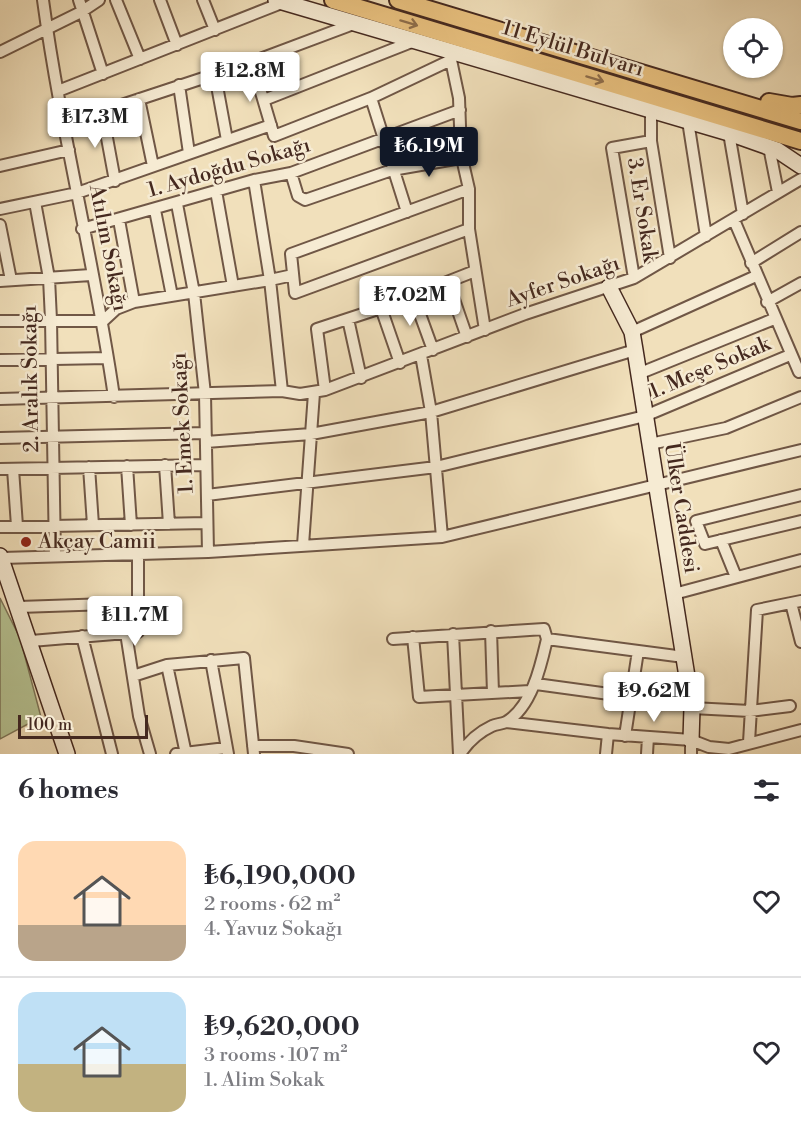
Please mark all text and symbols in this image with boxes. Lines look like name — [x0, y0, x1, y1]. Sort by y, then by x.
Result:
street label: 11 Eylül Bulvarı — [499, 15, 647, 83]
one-way arrow — [399, 18, 418, 29]
map controls — [723, 18, 783, 78]
button: locate — [723, 18, 783, 78]
pin: ₺12.8M — [201, 52, 299, 103]
text: ₺12.8M — [215, 59, 285, 84]
one-way arrow — [585, 74, 604, 85]
pin: ₺17.3M — [46, 98, 144, 149]
text: ₺17.3M — [62, 105, 128, 130]
pin: ₺6.19M — [380, 127, 478, 178]
street label: 1. Aydoğdu Sokağı — [145, 132, 314, 204]
text: ₺6.19M — [394, 134, 464, 159]
street label: 3. Er Sokak — [621, 156, 663, 265]
street label: Atılım Sokağı — [83, 181, 133, 314]
street label: Ayfer Sokağı — [502, 250, 623, 314]
pin: ₺7.02M — [361, 276, 459, 327]
text: ₺7.02M — [373, 283, 447, 308]
street label: 2. Aralık Sokağı — [17, 305, 45, 453]
street label: 1. Meşe Sokak — [646, 330, 775, 405]
street label: 1. Emek Sokağı — [166, 352, 200, 494]
street label: Ülker Caddesi — [658, 440, 706, 575]
place label: Akçay Camii — [37, 529, 156, 555]
marker: Akçay Camii — [19, 535, 33, 549]
pin: ₺11.7M — [86, 596, 184, 647]
text: ₺11.7M — [101, 603, 169, 628]
pin: ₺9.62M — [605, 672, 703, 723]
text: ₺9.62M — [617, 679, 691, 704]
scale bar — [18, 712, 148, 740]
text: 100 m — [27, 715, 72, 735]
text: 6 homes — [18, 774, 119, 806]
icon: filters — [750, 774, 783, 807]
text: ₺6,190,000 — [204, 860, 356, 892]
icon: home — [66, 865, 138, 937]
icon: heart — [750, 885, 783, 918]
text: 2 rooms · 62 m² — [204, 892, 340, 917]
text: 4. Yavuz Sokağı — [204, 917, 343, 942]
text: ₺9,620,000 — [204, 1011, 360, 1043]
icon: home — [66, 1016, 138, 1088]
icon: heart — [750, 1036, 783, 1069]
text: 3 rooms · 107 m² — [204, 1043, 348, 1068]
text: 1. Alim Sokak — [204, 1068, 324, 1093]

